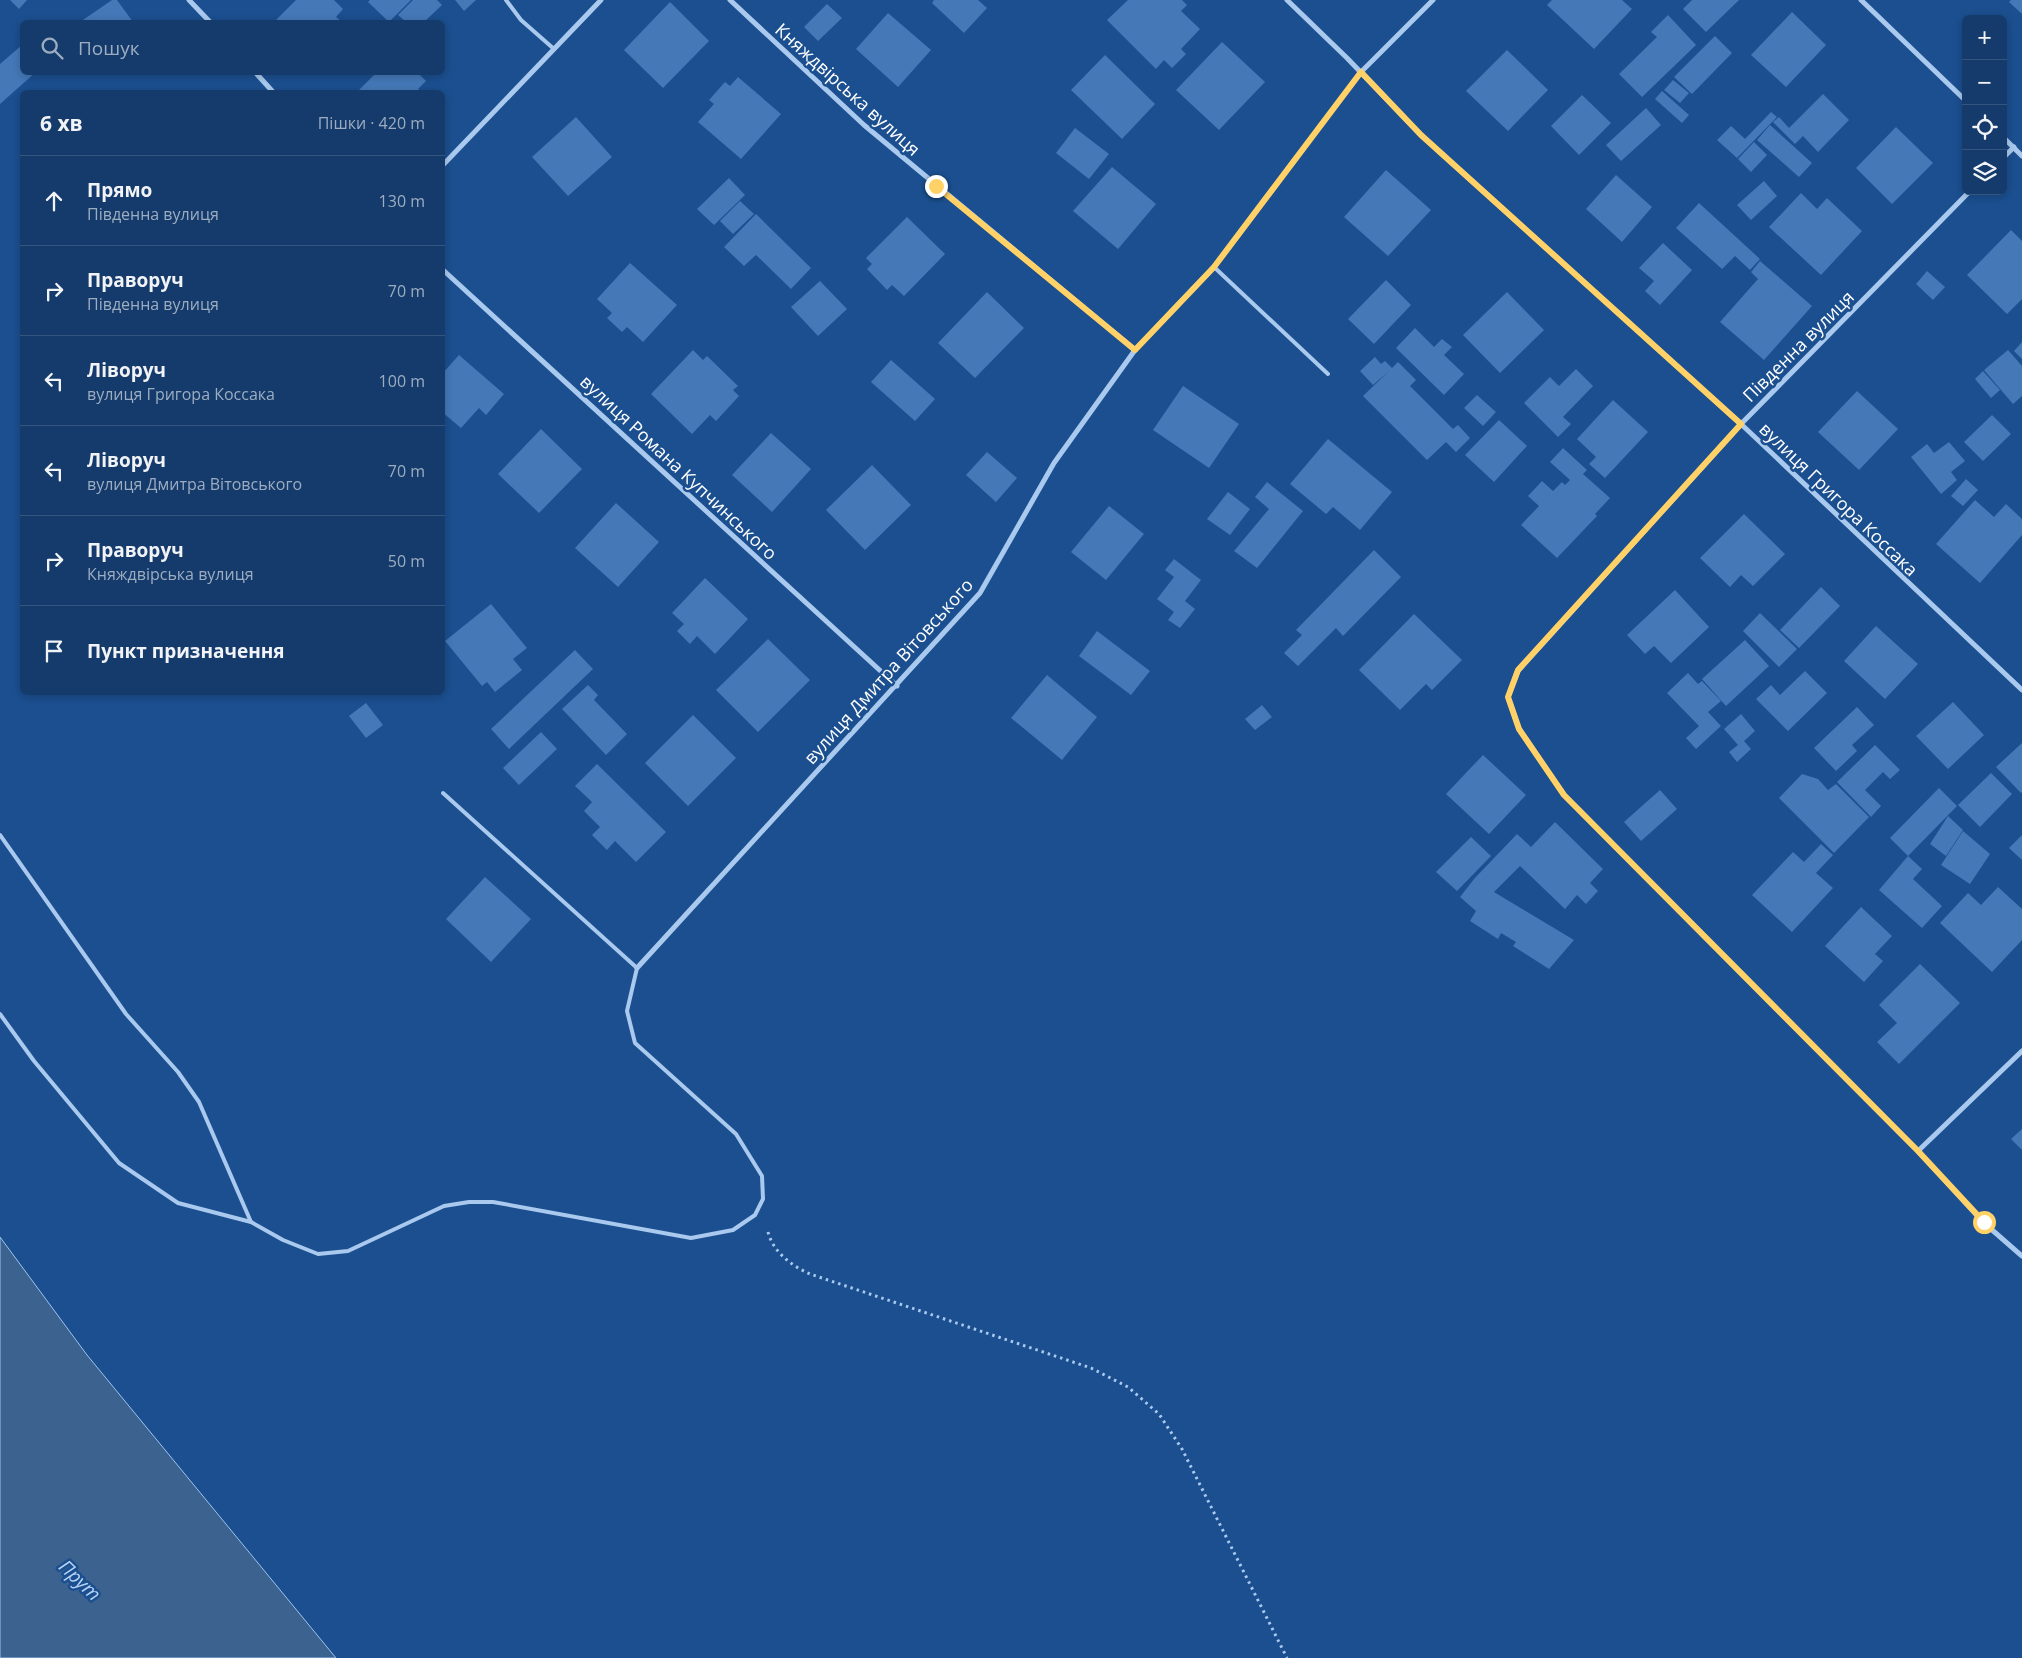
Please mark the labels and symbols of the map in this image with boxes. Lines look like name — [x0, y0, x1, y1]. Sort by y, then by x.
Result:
street label: Княждвірська вулиця — [770, 17, 926, 161]
route end — [925, 175, 948, 198]
street label: Південна вулиця — [1737, 285, 1859, 407]
street label: вулиця Романа Купчинського — [575, 369, 783, 565]
street label: вулиця Григора Коссака — [1755, 417, 1923, 581]
street label: вулиця Дмитра Вітовського — [798, 573, 978, 769]
route start — [1973, 1211, 1996, 1234]
water label: Прут — [53, 1554, 107, 1606]

